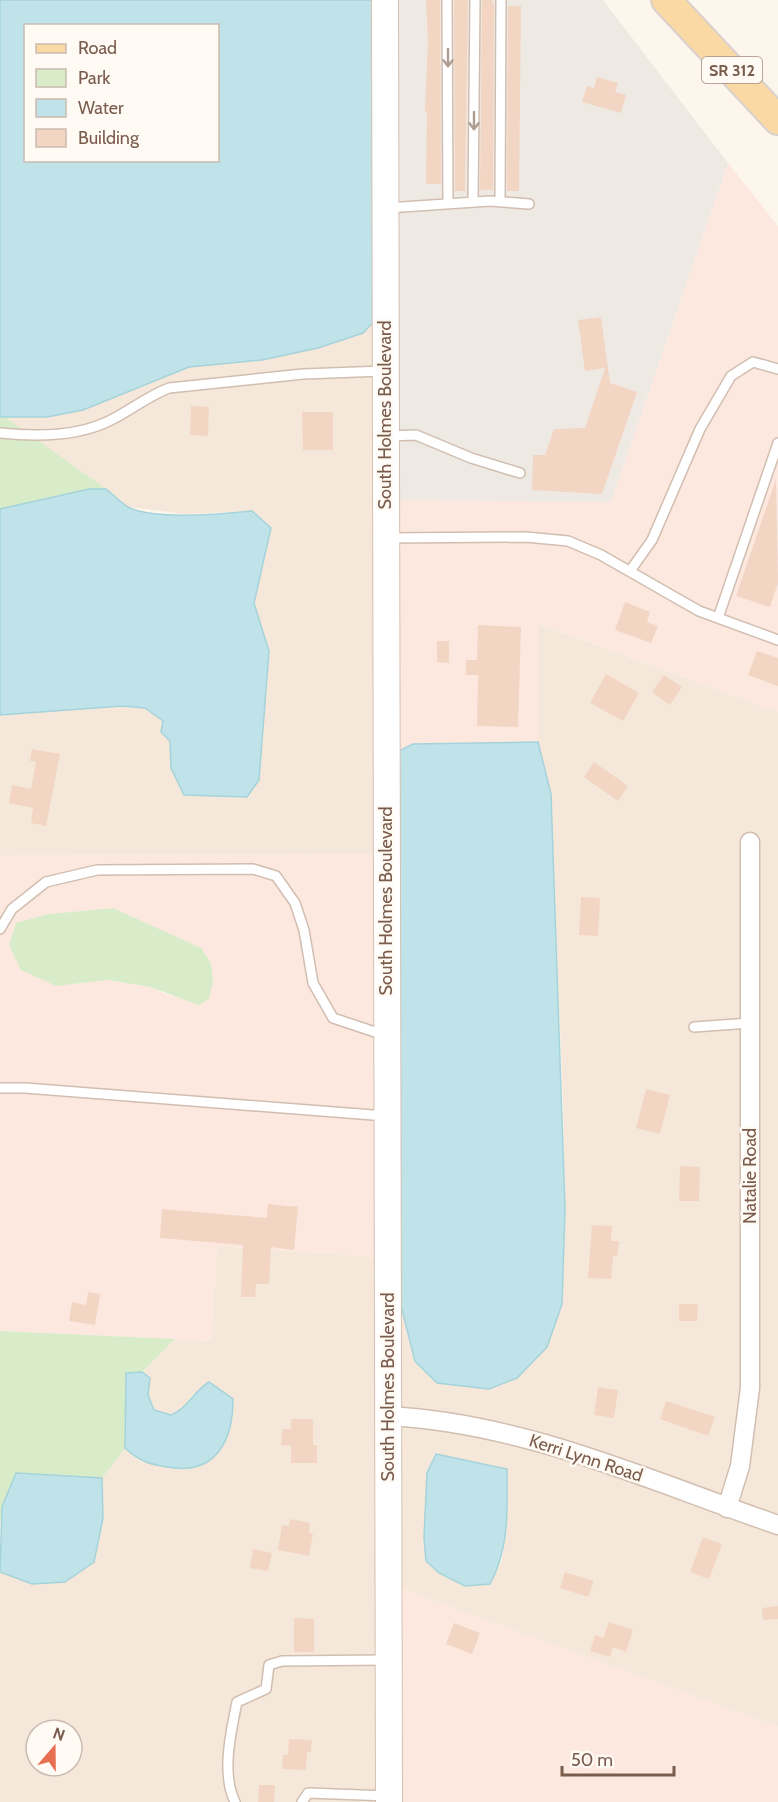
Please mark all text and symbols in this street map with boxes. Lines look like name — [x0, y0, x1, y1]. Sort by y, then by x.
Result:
legend — [24, 24, 219, 162]
text: Road — [78, 37, 117, 59]
one-way arrow — [442, 48, 454, 68]
road number: SR 312 — [702, 57, 762, 83]
text: Park — [78, 67, 111, 89]
text: Water — [78, 97, 124, 119]
one-way arrow — [468, 111, 480, 131]
text: Building — [78, 127, 140, 149]
street label: South Holmes Boulevard — [374, 320, 396, 510]
street label: South Holmes Boulevard — [375, 806, 397, 996]
street label: Natalie Road — [739, 1128, 761, 1224]
street label: South Holmes Boulevard — [377, 1292, 399, 1482]
street label: Kerri Lynn Road — [526, 1429, 646, 1487]
north arrow — [24, 1718, 84, 1778]
text: N — [50, 1724, 68, 1745]
scale bar — [562, 1739, 674, 1777]
text: 50 m — [571, 1749, 613, 1771]

